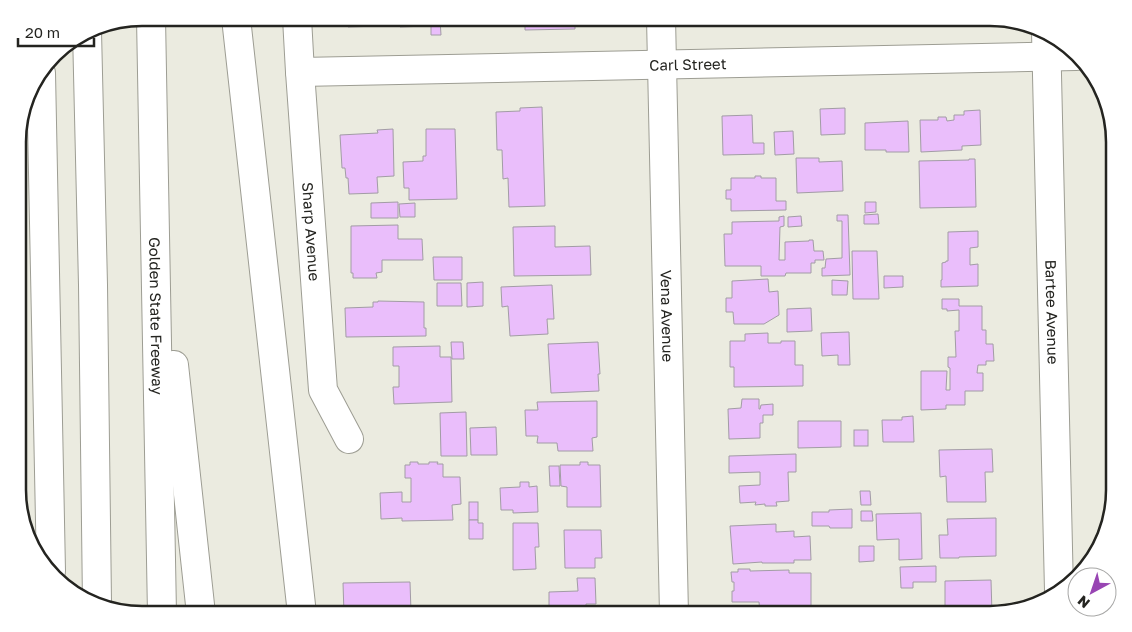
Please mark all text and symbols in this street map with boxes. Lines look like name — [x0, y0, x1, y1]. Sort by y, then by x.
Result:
scale bar — [18, 15, 94, 47]
text: 20 m — [25, 23, 60, 41]
street label: Carl Street — [649, 54, 727, 74]
street label: Sharp Avenue — [299, 181, 324, 282]
street label: Golden State Freeway — [146, 237, 167, 396]
street label: Bartee Avenue — [1042, 259, 1063, 365]
street label: Vena Avenue — [657, 270, 678, 363]
north arrow — [1067, 567, 1117, 617]
text: N — [1074, 592, 1093, 612]

